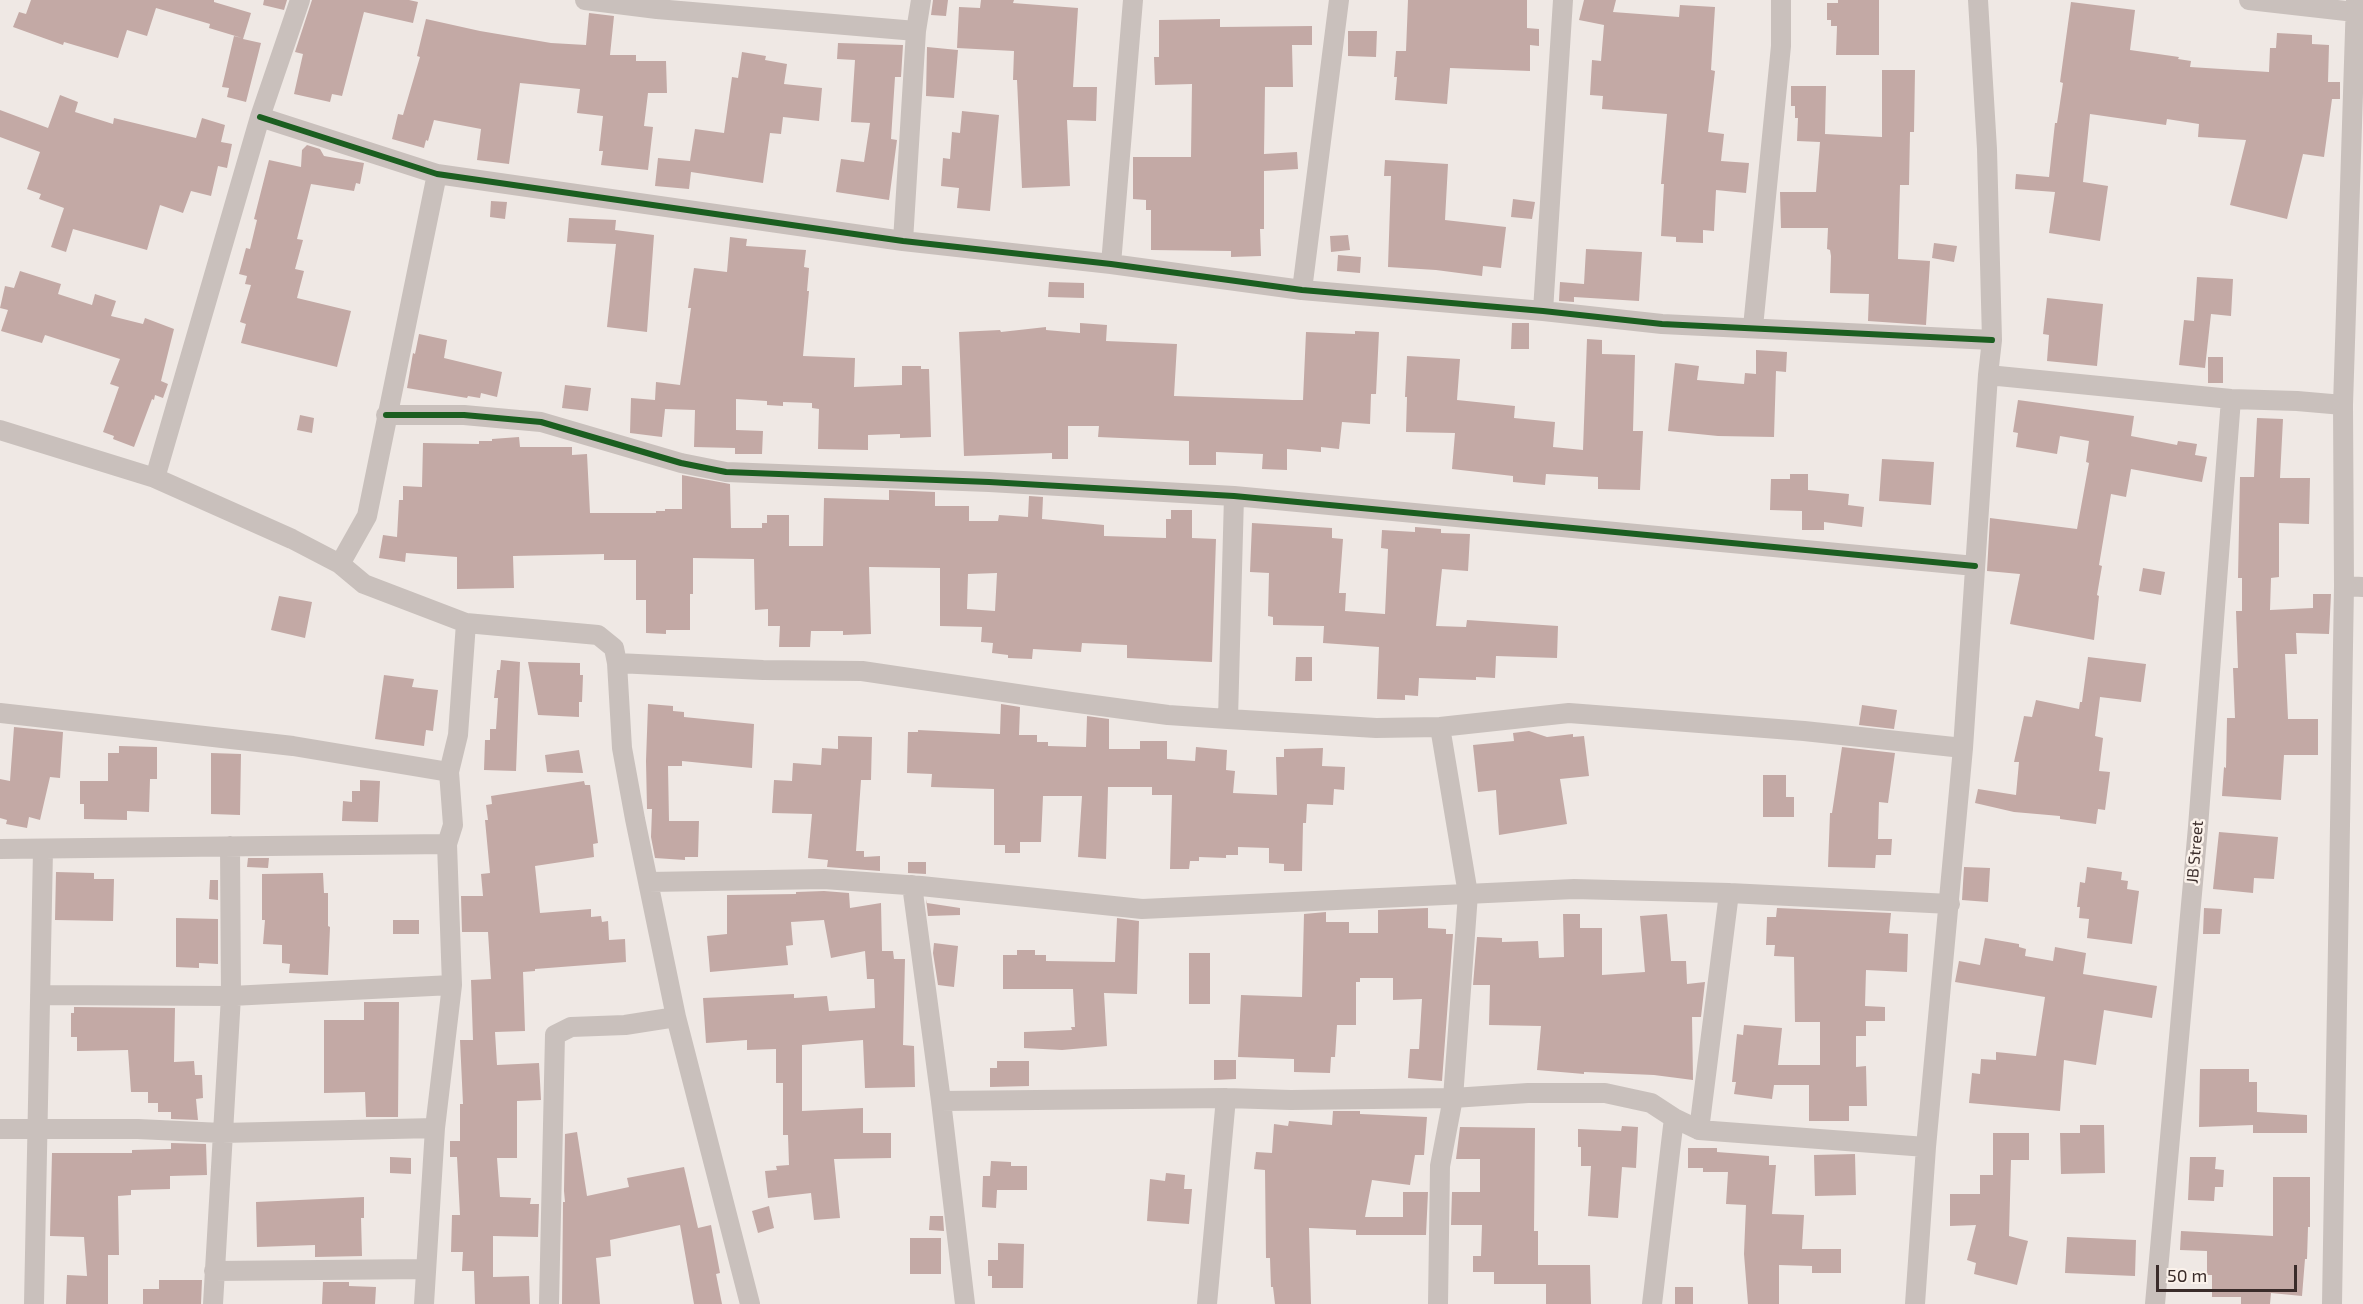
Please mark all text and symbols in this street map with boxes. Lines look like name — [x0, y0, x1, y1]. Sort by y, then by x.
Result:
street label: JB Street — [2183, 820, 2207, 884]
scale bar — [2159, 1253, 2300, 1291]
text: 50 m — [2167, 1264, 2207, 1286]

